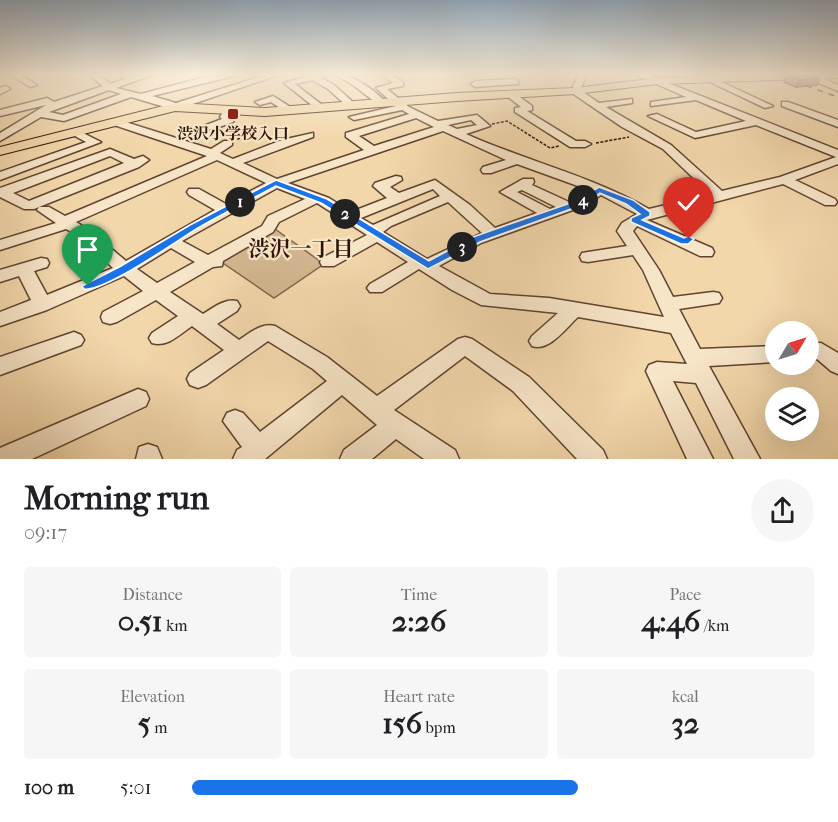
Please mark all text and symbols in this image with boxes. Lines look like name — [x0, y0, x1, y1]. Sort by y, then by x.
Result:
marker: 渋沢小学校入口 — [226, 107, 240, 121]
place label: 渋沢小学校入口 — [177, 124, 289, 143]
pin — [663, 177, 714, 239]
pin: 4 — [568, 185, 598, 215]
icon: check — [672, 186, 705, 219]
pin: 1 — [225, 187, 255, 217]
text: 4 — [578, 190, 588, 209]
text: 1 — [237, 192, 243, 211]
pin: 2 — [330, 199, 360, 229]
text: 2 — [341, 204, 349, 223]
pin — [62, 224, 113, 286]
pin: 3 — [447, 232, 477, 262]
icon: arrive — [71, 233, 104, 266]
district label: 渋沢一丁目 — [249, 237, 354, 261]
text: 3 — [459, 237, 465, 256]
north arrow — [765, 321, 819, 375]
map controls — [765, 321, 819, 441]
button: layers — [765, 387, 819, 441]
text: Morning run — [24, 479, 209, 518]
button: share — [751, 479, 814, 542]
text: 09:17 — [24, 521, 67, 544]
text: Distance — [123, 585, 183, 604]
text: Time — [401, 585, 437, 604]
text: Pace — [669, 585, 701, 604]
text: 0.51 — [118, 604, 163, 639]
text: 2:26 — [392, 604, 446, 639]
text: 4:46 — [641, 604, 700, 639]
text: km — [163, 616, 188, 635]
text: /km — [700, 616, 729, 635]
text: Elevation — [120, 687, 185, 706]
text: Heart rate — [383, 687, 455, 706]
text: kcal — [672, 687, 699, 706]
text: 5 — [138, 706, 151, 741]
text: 156 — [382, 706, 422, 741]
text: 32 — [671, 706, 699, 741]
text: m — [151, 718, 168, 737]
text: bpm — [422, 718, 456, 737]
text: 100 m — [24, 776, 74, 799]
text: 5:01 — [120, 776, 152, 799]

